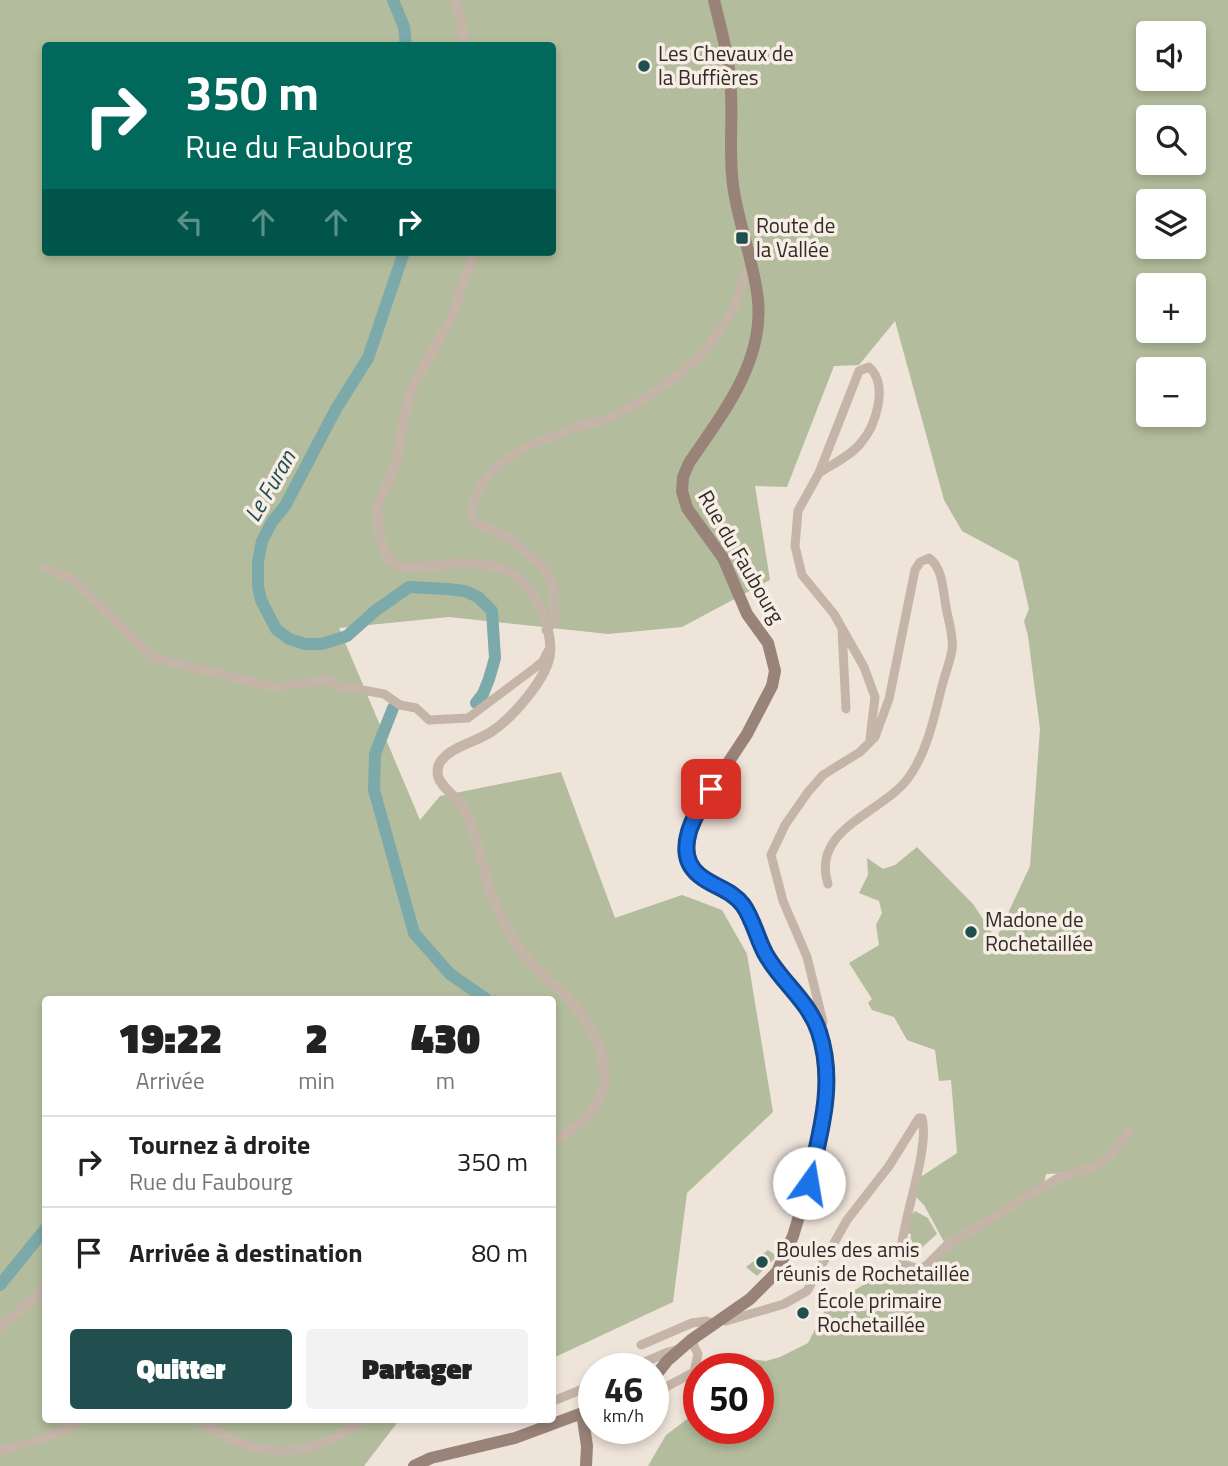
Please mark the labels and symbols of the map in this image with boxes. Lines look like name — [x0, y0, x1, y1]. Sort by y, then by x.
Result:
place label: Les Chevaux de la Buffières — [658, 37, 794, 93]
marker: Les Chevaux de la Buffières — [636, 58, 652, 74]
place label: Route de la Vallée — [756, 209, 835, 265]
marker: Route de la Vallée — [734, 230, 750, 246]
water label: Le Furan — [235, 443, 304, 528]
street label: Rue du Faubourg — [691, 484, 793, 629]
pin — [681, 759, 741, 819]
place label: Madone de Rochetaillée — [985, 903, 1093, 959]
marker: Madone de Rochetaillée — [963, 924, 979, 940]
position arrow — [772, 1146, 846, 1220]
place label: Boules des amis réunis de Rochetaillée — [776, 1233, 970, 1289]
marker: Boules des amis réunis de Rochetaillée — [754, 1254, 770, 1270]
place label: École primaire Rochetaillée — [817, 1284, 942, 1340]
marker: École primaire Rochetaillée — [795, 1305, 811, 1321]
speed limit sign: 50 — [683, 1353, 774, 1444]

